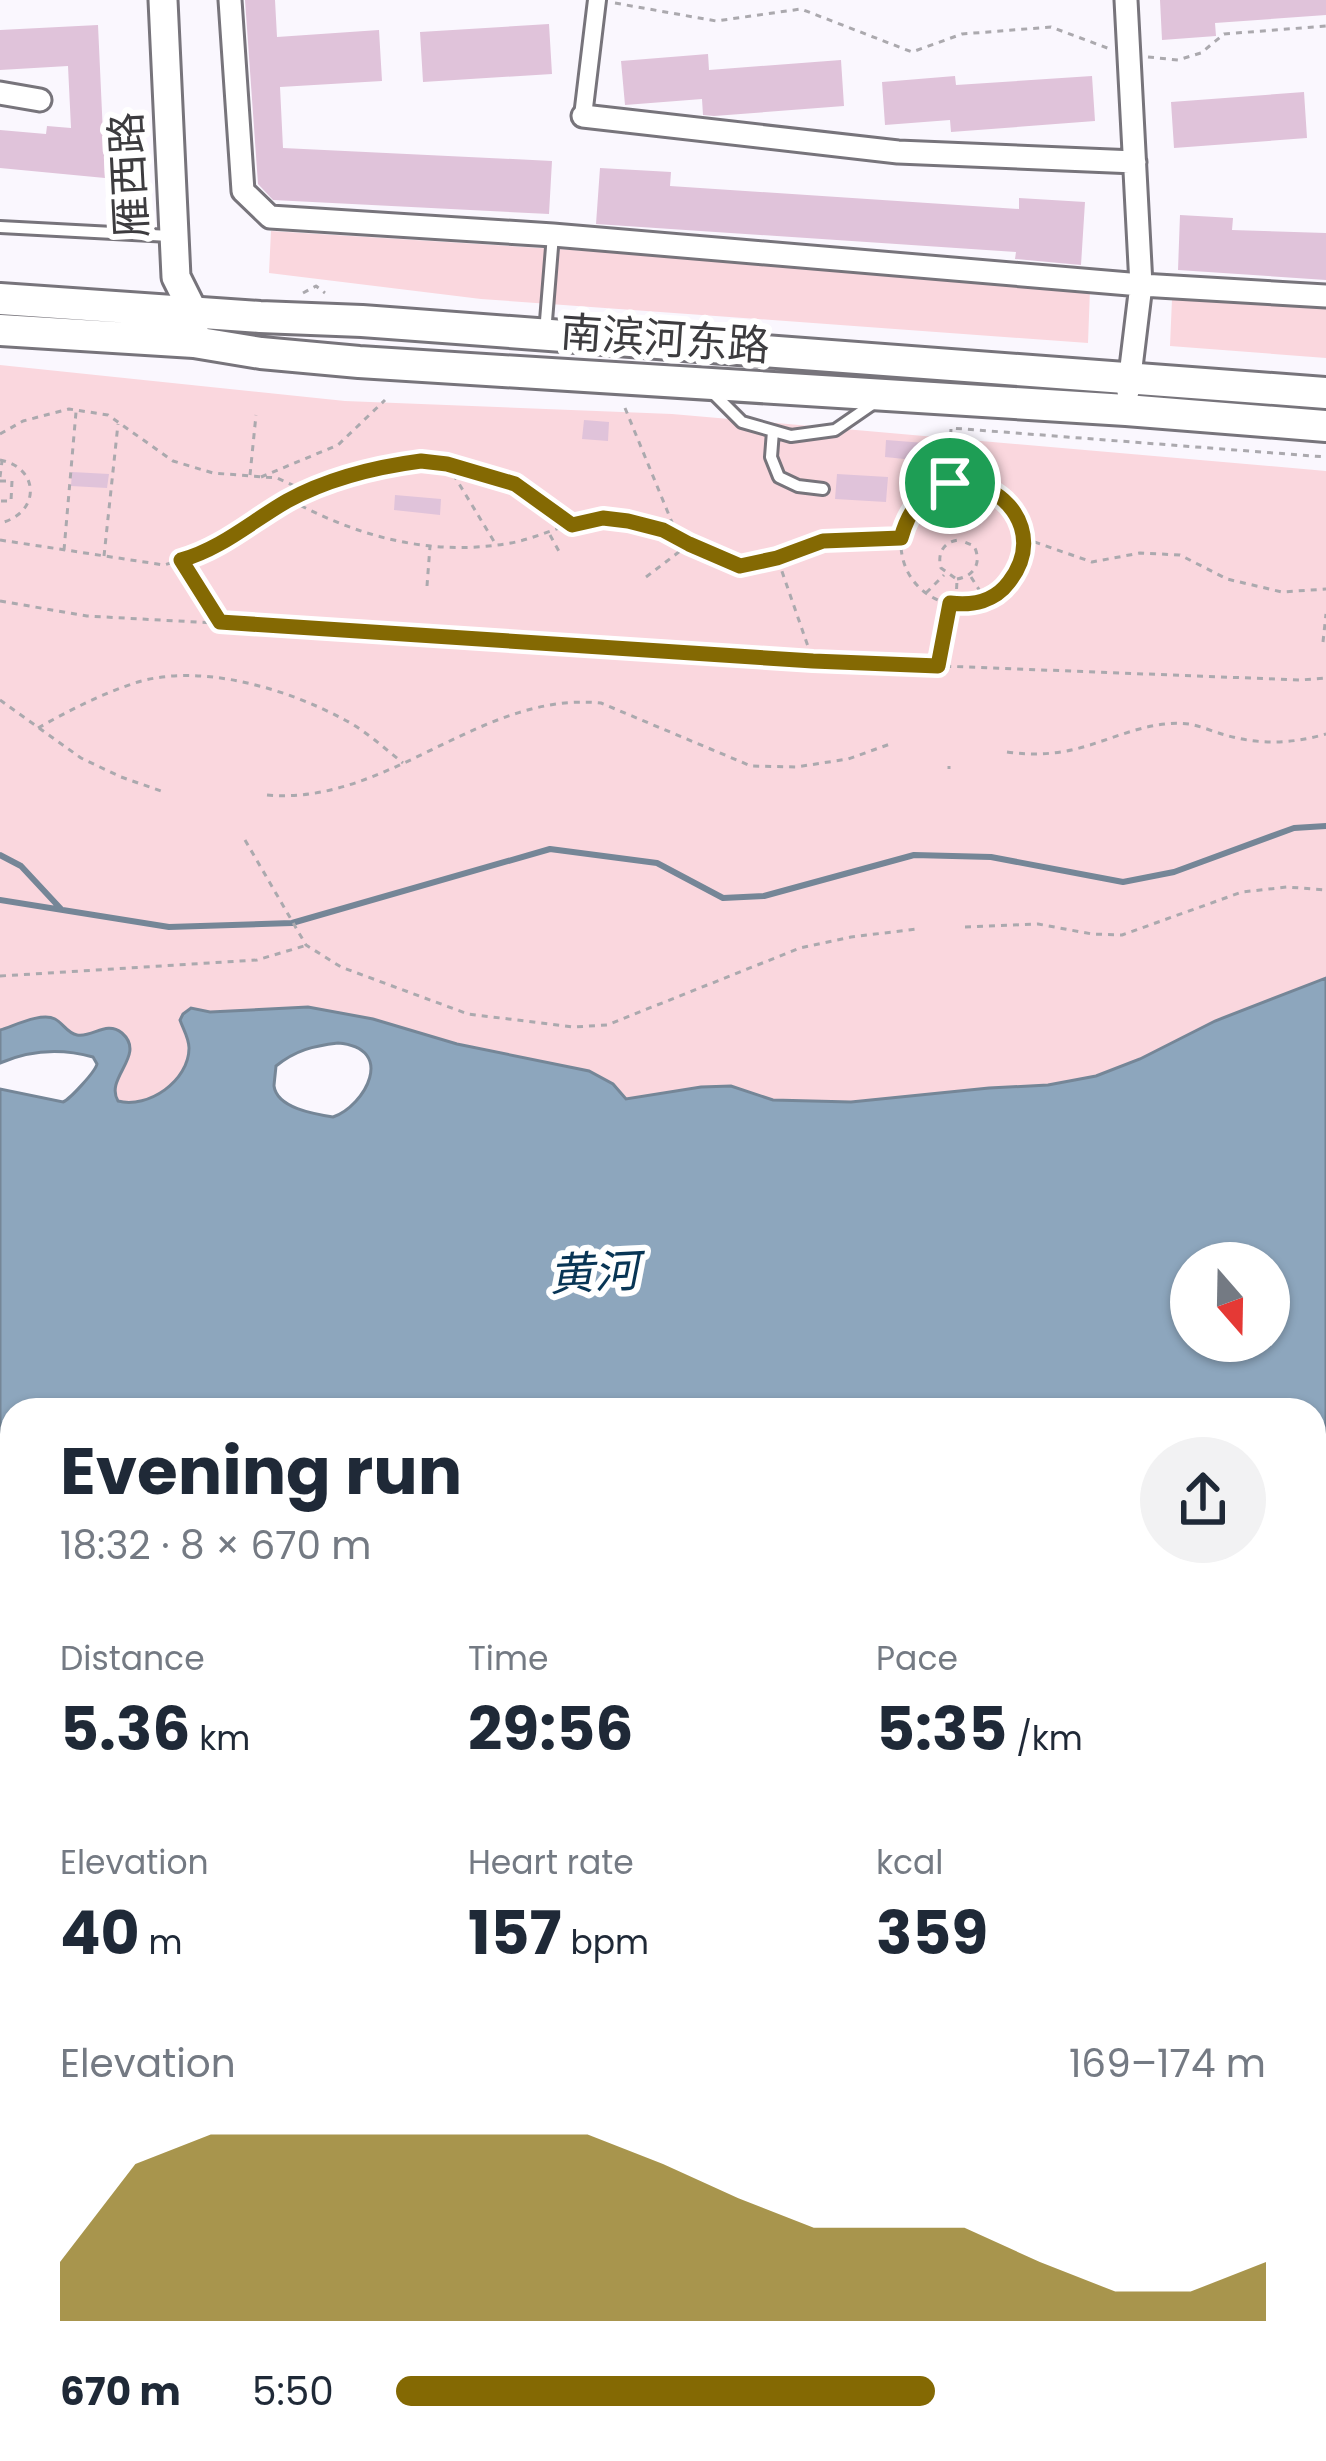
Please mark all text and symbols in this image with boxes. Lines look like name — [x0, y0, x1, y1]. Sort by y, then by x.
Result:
street label: 雁西路 — [96, 111, 162, 239]
street label: 南滨河东路 — [558, 302, 772, 376]
pin — [899, 432, 1001, 534]
icon: arrive — [917, 450, 983, 516]
water label: 黄河 — [547, 1239, 649, 1307]
north arrow — [1170, 1242, 1290, 1362]
map controls — [1170, 1242, 1290, 1362]
text: Evening run — [60, 1425, 462, 1517]
button: share — [1140, 1437, 1266, 1563]
text: 18:32 · 8 × 670 m — [60, 1518, 372, 1573]
text: Distance — [60, 1635, 205, 1682]
text: Time — [468, 1635, 548, 1682]
text: Pace — [876, 1635, 958, 1682]
text: 5.36 — [60, 1687, 190, 1771]
text: 29:56 — [468, 1687, 633, 1771]
text: 5:35 — [876, 1687, 1007, 1771]
text: km — [190, 1715, 250, 1762]
text: /km — [1007, 1715, 1083, 1762]
text: Elevation — [60, 1839, 209, 1886]
text: Heart rate — [468, 1839, 634, 1886]
text: kcal — [876, 1839, 943, 1886]
text: 40 — [60, 1891, 140, 1975]
text: 157 — [468, 1891, 562, 1975]
text: 359 — [876, 1891, 988, 1975]
text: m — [140, 1919, 183, 1966]
text: bpm — [562, 1919, 649, 1966]
text: Elevation — [60, 2036, 236, 2091]
text: 169–174 m — [1069, 2036, 1266, 2091]
text: 670 m — [60, 2364, 181, 2419]
text: 5:50 — [252, 2364, 334, 2419]

